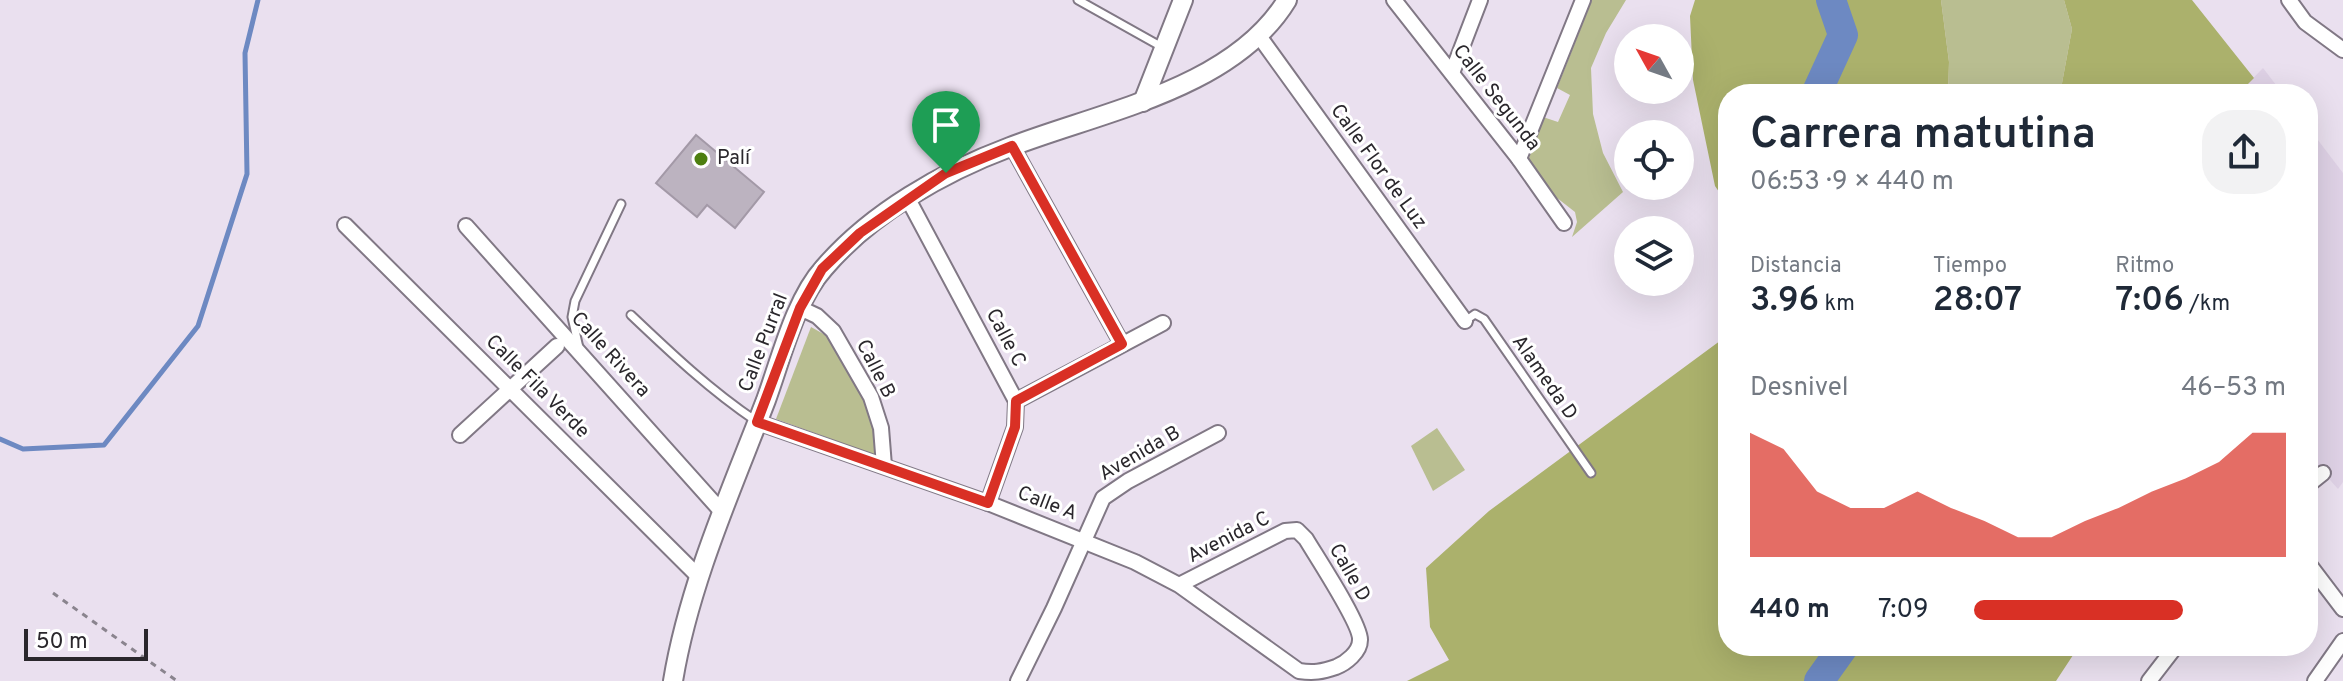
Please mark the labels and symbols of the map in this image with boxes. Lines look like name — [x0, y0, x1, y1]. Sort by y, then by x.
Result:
north arrow — [1614, 24, 1694, 104]
street label: Calle Segunda — [1446, 40, 1546, 156]
pin — [912, 91, 980, 173]
street label: Calle Flor de Luz — [1324, 99, 1432, 235]
place label: Palí — [717, 146, 752, 172]
marker: Palí — [692, 150, 710, 168]
street label: Calle Purral — [733, 290, 795, 396]
street label: Calle C — [979, 304, 1031, 372]
street label: Calle Rivera — [565, 307, 655, 403]
street label: Calle Fila Verde — [479, 329, 595, 445]
street label: Alameda D — [1505, 330, 1583, 426]
street label: Calle B — [849, 335, 901, 403]
street label: Avenida B — [1095, 420, 1185, 488]
street label: Calle A — [1013, 481, 1081, 527]
street label: Avenida C — [1183, 506, 1275, 570]
street label: Calle D — [1322, 539, 1376, 607]
scale bar — [24, 625, 148, 661]

